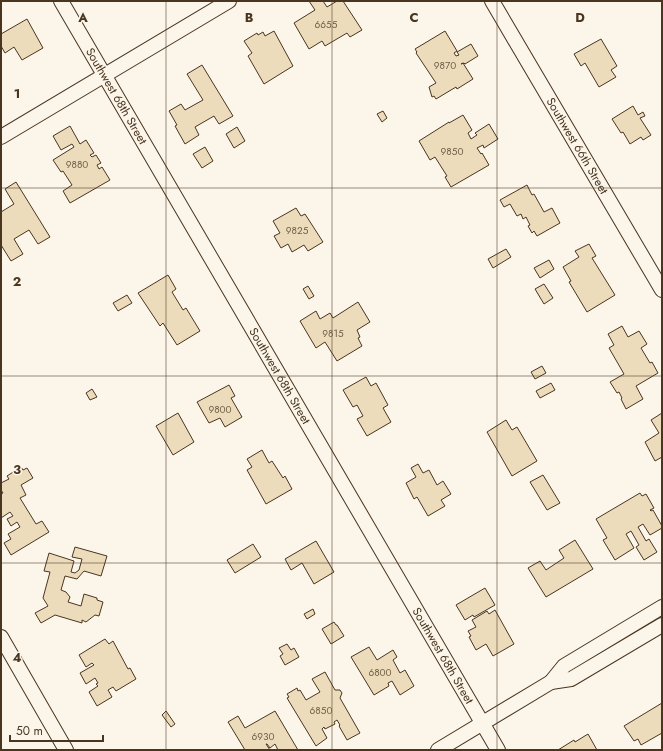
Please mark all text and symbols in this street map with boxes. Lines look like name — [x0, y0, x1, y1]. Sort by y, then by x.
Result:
text: A — [77, 8, 88, 27]
text: B — [245, 8, 254, 27]
text: C — [409, 8, 419, 27]
text: D — [575, 8, 585, 27]
house number: 6655 — [315, 17, 338, 32]
street label: Southwest 68th Street — [81, 44, 152, 148]
house number: 9870 — [434, 58, 456, 73]
text: 1 — [14, 84, 20, 103]
street label: Southwest 66th Street — [542, 94, 613, 198]
house number: 9850 — [441, 144, 463, 159]
house number: 9880 — [66, 157, 88, 172]
house number: 9825 — [286, 223, 309, 238]
text: 2 — [13, 272, 21, 291]
street label: Southwest 68th Street — [244, 324, 315, 428]
house number: 9815 — [322, 326, 344, 341]
house number: 9800 — [208, 402, 232, 417]
text: 3 — [13, 460, 21, 479]
street label: Southwest 68th Street — [408, 604, 478, 707]
text: 4 — [12, 648, 22, 667]
house number: 6800 — [368, 665, 392, 680]
house number: 6850 — [310, 703, 332, 718]
scale bar — [10, 717, 103, 743]
text: 50 m — [16, 722, 43, 740]
house number: 6930 — [252, 729, 274, 744]

